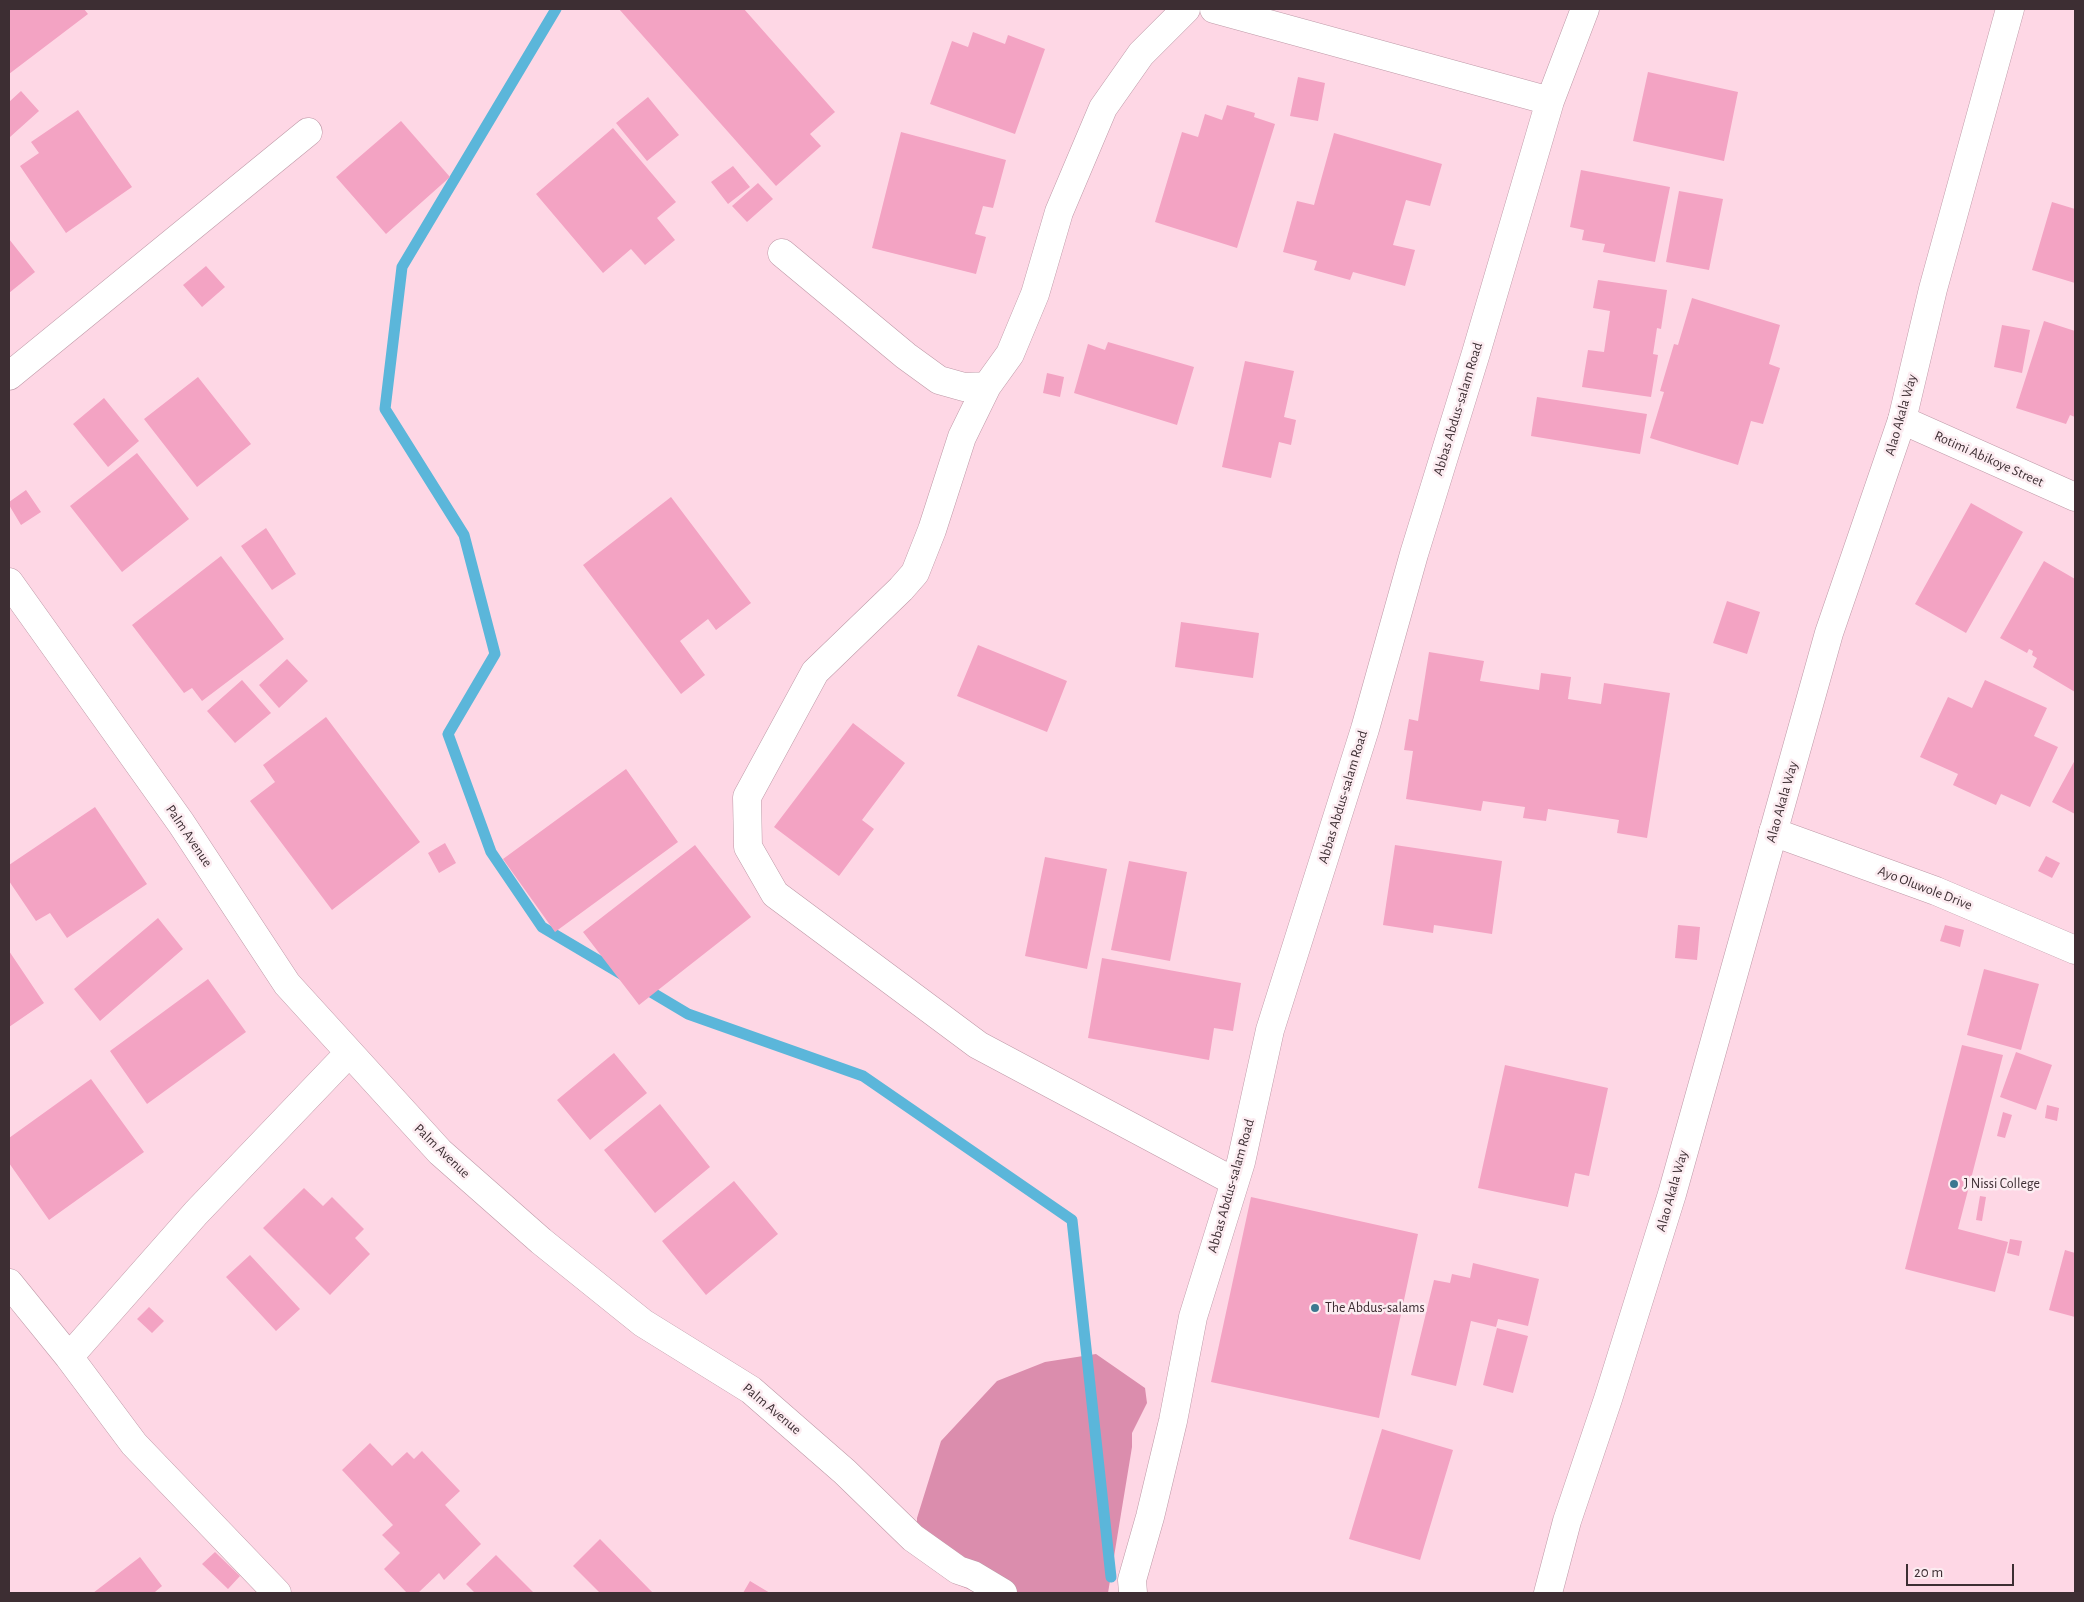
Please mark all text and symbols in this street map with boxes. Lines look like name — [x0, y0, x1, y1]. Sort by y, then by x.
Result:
street label: Abbas Abdus-salam Road — [1430, 340, 1486, 478]
street label: Alao Akala Way — [1881, 372, 1921, 458]
street label: Rotimi Abikoye Street — [1932, 427, 2046, 491]
street label: Abbas Abdus-salam Road — [1315, 728, 1371, 866]
street label: Alao Akala Way — [1762, 759, 1802, 845]
street label: Palm Avenue — [162, 802, 216, 870]
street label: Ayo Oluwole Drive — [1876, 862, 1974, 914]
street label: Abbas Abdus-salam Road — [1204, 1117, 1258, 1255]
street label: Palm Avenue — [411, 1120, 473, 1182]
street label: Alao Akala Way — [1652, 1148, 1692, 1234]
place label: J Nissi College — [1964, 1176, 2040, 1192]
marker: J Nissi College — [1948, 1178, 1960, 1190]
place label: The Abdus-salams — [1325, 1300, 1425, 1316]
marker: The Abdus-salams — [1309, 1302, 1321, 1314]
street label: Palm Avenue — [739, 1380, 805, 1438]
scale bar — [1909, 1554, 2016, 1586]
text: 20 m — [1914, 1565, 1943, 1580]

